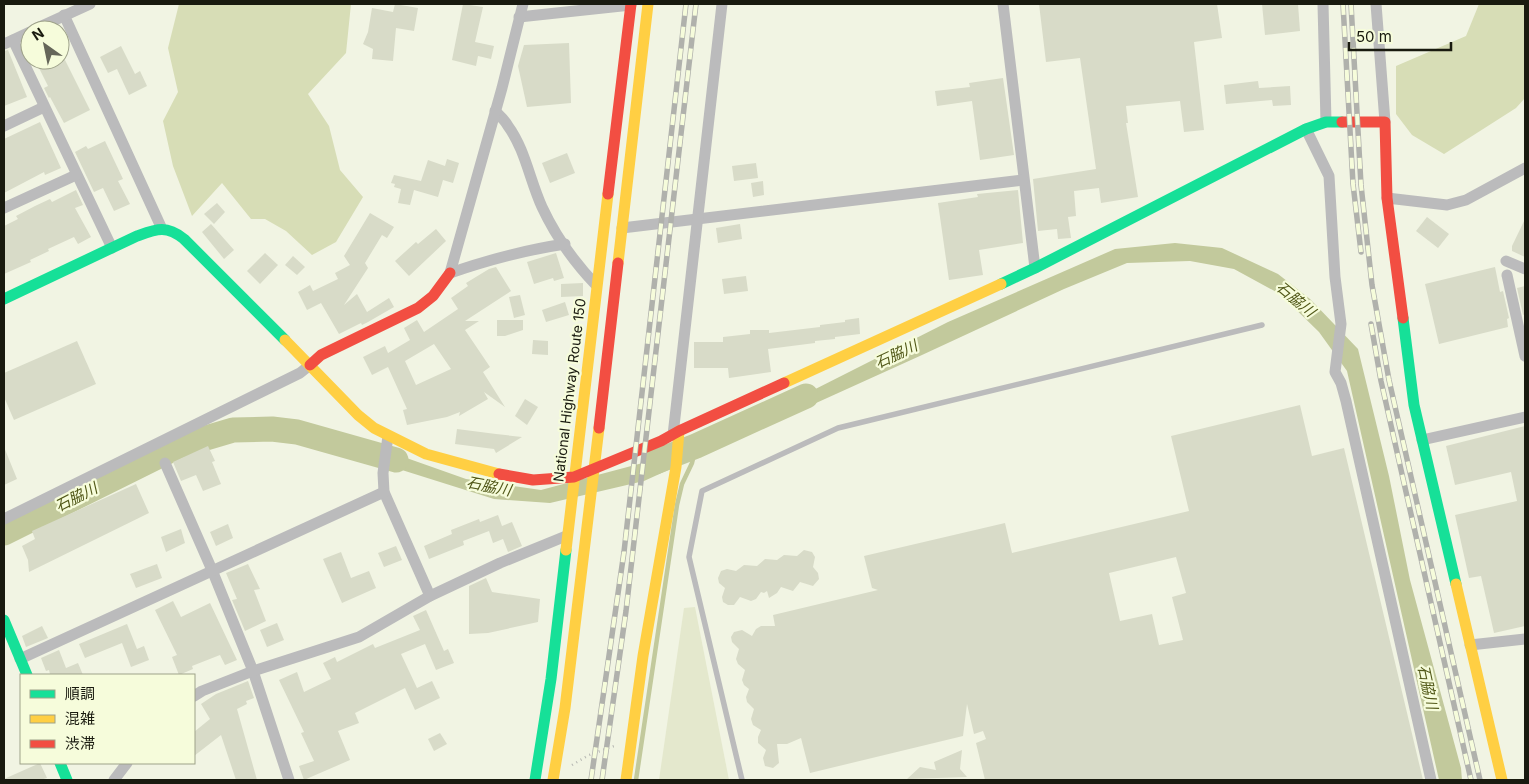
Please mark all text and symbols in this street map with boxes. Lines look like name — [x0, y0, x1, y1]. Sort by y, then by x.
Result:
north arrow — [20, 20, 70, 70]
scale bar — [1349, 20, 1452, 52]
text: N — [29, 24, 47, 44]
text: 50 m — [1356, 27, 1392, 46]
water label: 石脇川 — [1273, 277, 1321, 322]
street label: National Highway Route 150 — [549, 297, 589, 483]
water label: 石脇川 — [872, 335, 922, 372]
water label: 石脇川 — [465, 472, 515, 500]
water label: 石脇川 — [52, 477, 102, 516]
water label: 石脇川 — [1414, 663, 1442, 713]
legend — [20, 674, 195, 764]
text: 順調 — [65, 684, 95, 703]
text: 混雑 — [65, 709, 95, 728]
text: 渋滞 — [65, 734, 95, 753]

